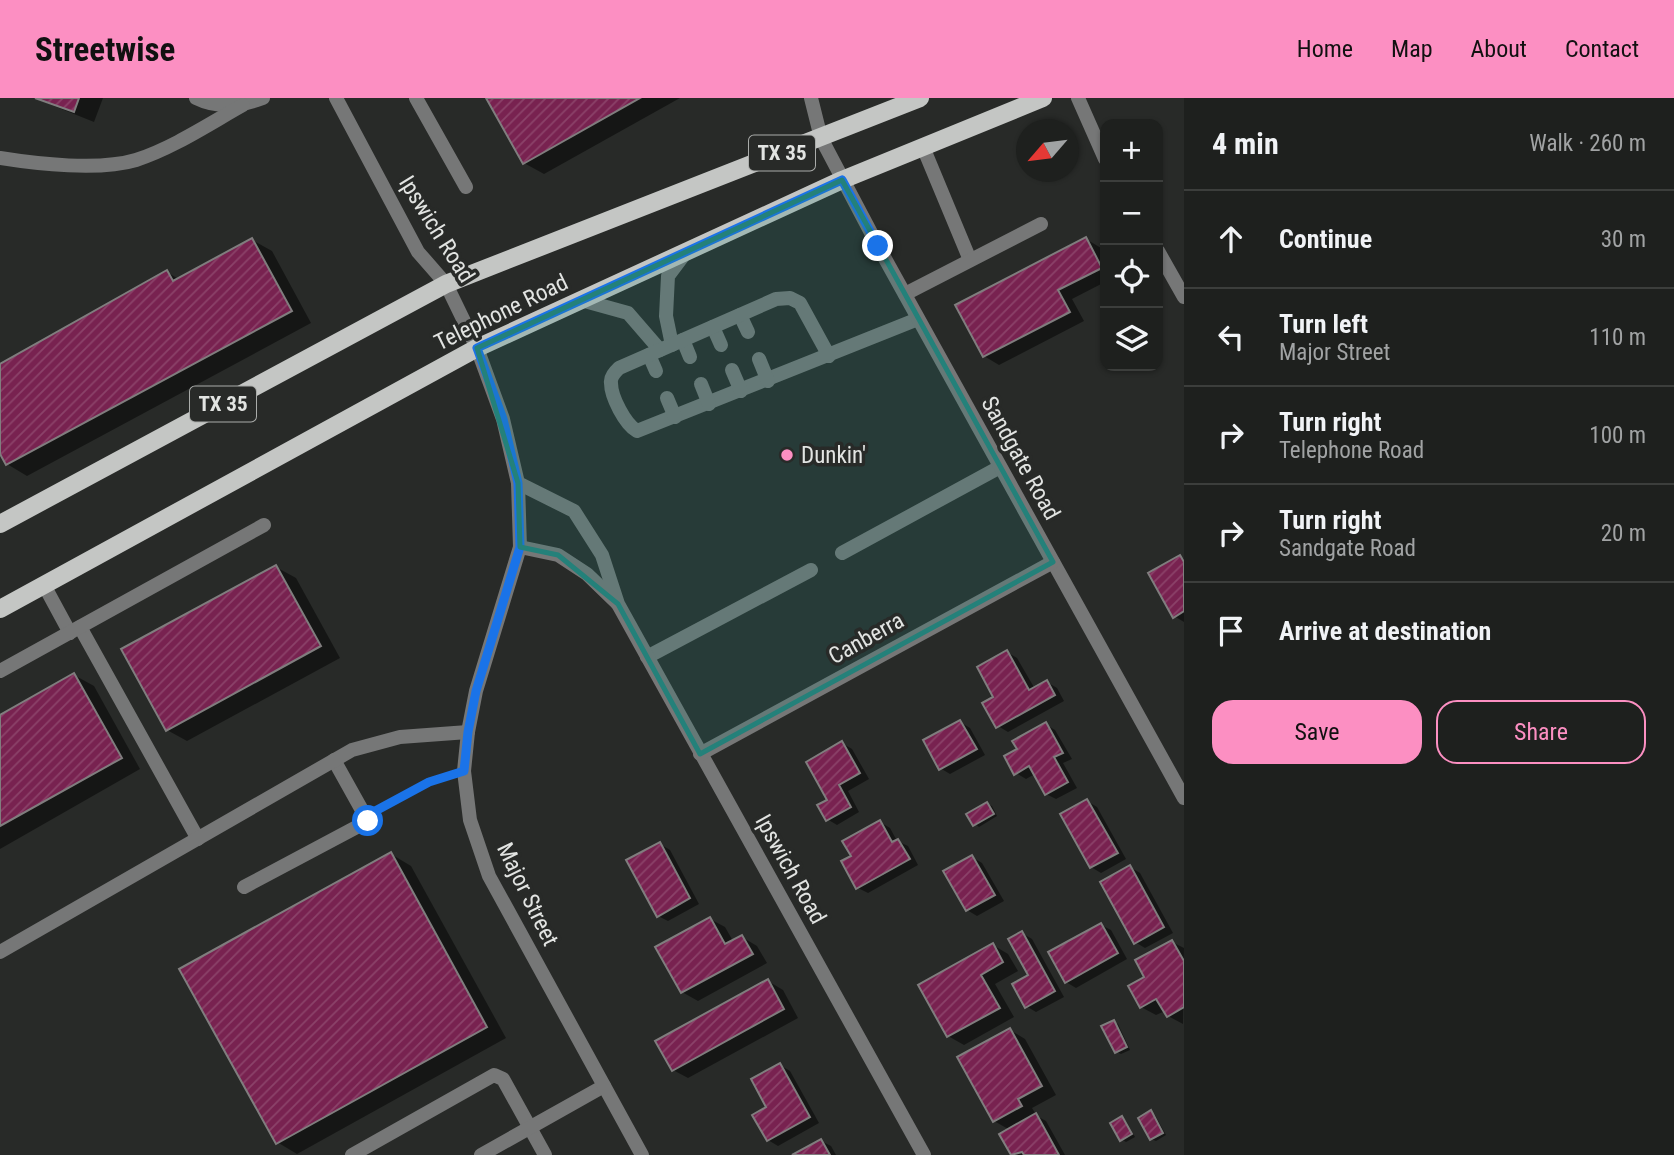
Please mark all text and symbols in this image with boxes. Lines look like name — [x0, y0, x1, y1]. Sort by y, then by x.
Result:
text: Streetwise — [35, 30, 175, 69]
text: Home — [1297, 35, 1353, 63]
text: Map — [1391, 35, 1433, 63]
text: About — [1471, 35, 1527, 63]
text: Contact — [1565, 35, 1639, 63]
north arrow — [1016, 119, 1079, 182]
map controls — [1100, 119, 1163, 371]
button: + — [1100, 119, 1163, 182]
text: 4 min — [1212, 126, 1279, 161]
text: Walk · 260 m — [1529, 130, 1646, 157]
road number: TX 35 — [749, 136, 815, 170]
street label: Ipswich Road — [393, 171, 480, 288]
button: − — [1100, 182, 1163, 245]
icon: ahead — [1212, 220, 1250, 258]
text: Continue — [1279, 224, 1372, 254]
text: 30 m — [1601, 226, 1646, 253]
route end — [862, 230, 893, 261]
button: locate — [1100, 245, 1163, 308]
street label: Telephone Road — [430, 269, 572, 356]
button: layers — [1100, 308, 1163, 371]
text: Turn left — [1279, 309, 1368, 339]
icon: left — [1212, 318, 1250, 356]
text: 110 m — [1589, 324, 1646, 351]
text: Major Street — [1279, 339, 1390, 366]
road number: TX 35 — [190, 386, 256, 422]
street label: Sandgate Road — [976, 392, 1066, 525]
text: Turn right — [1279, 407, 1381, 437]
icon: right — [1212, 416, 1250, 454]
text: 100 m — [1589, 422, 1646, 449]
text: Telephone Road — [1279, 437, 1424, 464]
place label: Dunkin' — [801, 442, 866, 469]
marker: Dunkin' — [779, 447, 795, 463]
text: Turn right — [1279, 505, 1381, 535]
icon: right — [1212, 514, 1250, 552]
text: 20 m — [1601, 520, 1646, 547]
text: Sandgate Road — [1279, 535, 1416, 562]
street label: Canberra — [824, 607, 909, 670]
icon: arrive — [1212, 612, 1250, 650]
text: Arrive at destination — [1279, 616, 1491, 646]
button: Save — [1212, 700, 1422, 764]
button: Share — [1436, 700, 1646, 764]
route start — [352, 805, 383, 836]
street label: Ipswich Road — [749, 810, 832, 929]
street label: Major Street — [491, 838, 564, 950]

